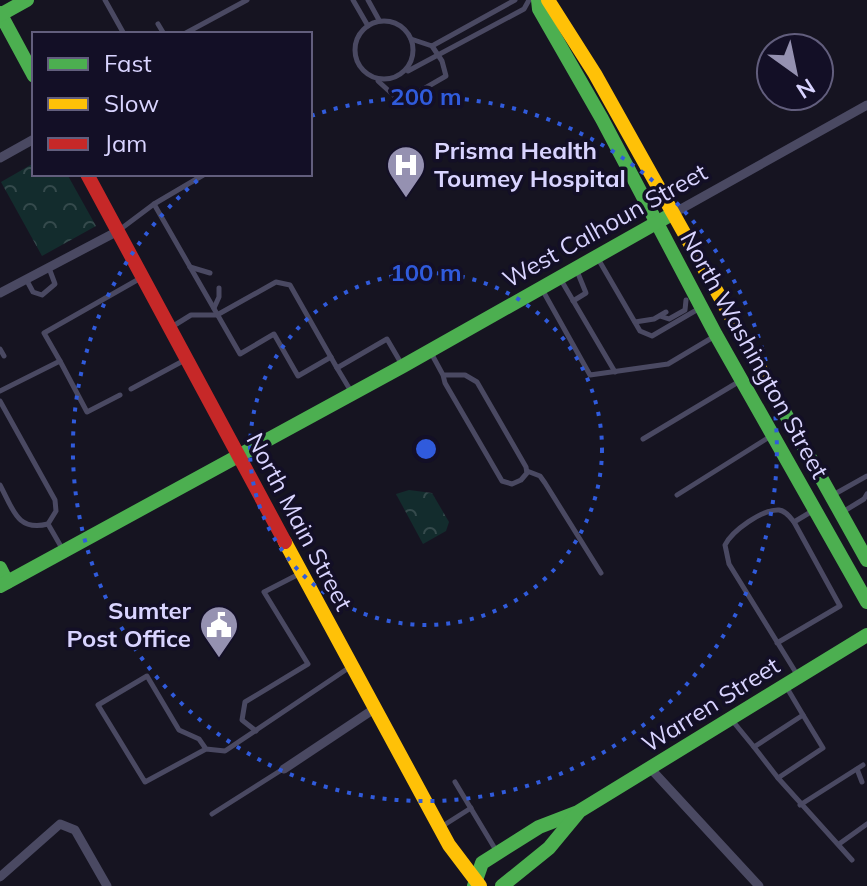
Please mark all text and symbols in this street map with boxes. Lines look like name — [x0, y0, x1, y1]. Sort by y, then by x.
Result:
legend — [32, 32, 312, 176]
north arrow — [755, 32, 835, 112]
text: Fast — [104, 48, 152, 78]
text: N — [791, 73, 820, 105]
text: 200 m — [390, 81, 462, 111]
text: Slow — [104, 88, 159, 118]
text: Jam — [104, 128, 147, 158]
place label: Prisma Health Toumey Hospital — [434, 135, 626, 193]
hospital icon: Prisma Health Toumey Hospital — [385, 144, 427, 199]
street label: West Calhoun Street — [497, 156, 712, 294]
street label: North Washington Street — [674, 226, 835, 484]
text: 100 m — [390, 257, 462, 287]
street label: North Main Street — [240, 427, 359, 616]
centre of rings — [412, 435, 440, 463]
place label: Sumter Post Office — [67, 595, 192, 653]
public building icon: Sumter Post Office — [198, 604, 240, 659]
street label: Warren Street — [636, 650, 785, 758]

